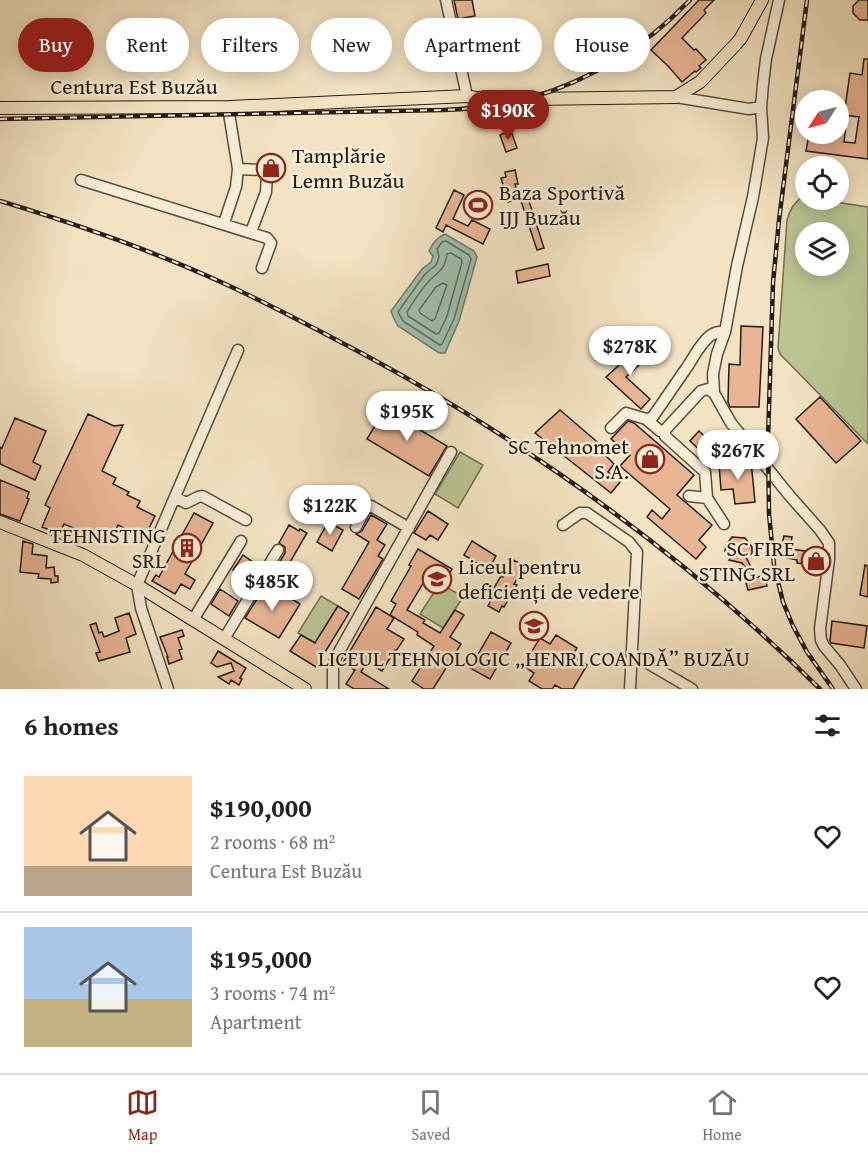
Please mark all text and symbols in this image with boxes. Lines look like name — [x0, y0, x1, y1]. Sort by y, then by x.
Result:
chip: Buy — [18, 18, 94, 72]
chip: Rent — [106, 18, 189, 72]
chip: Filters — [201, 18, 299, 72]
chip: New — [311, 18, 392, 72]
chip: Apartment — [404, 18, 542, 72]
chip: House — [554, 18, 650, 72]
street label: Centura Est Buzău — [50, 70, 218, 102]
pin: $190K — [466, 90, 550, 141]
north arrow — [795, 90, 849, 144]
map controls — [795, 90, 849, 276]
text: $190K — [481, 95, 535, 124]
place label: Tamplărie Lemn Buzău — [292, 139, 405, 196]
shop icon: Tamplărie Lemn Buzău — [255, 152, 287, 184]
button: locate — [795, 156, 849, 210]
place label: Baza Sportivă IJJ Buzău — [499, 176, 626, 233]
sports icon: Baza Sportivă IJJ Buzău — [462, 189, 494, 221]
button: layers — [795, 222, 849, 276]
pin: $278K — [588, 326, 672, 377]
text: $278K — [603, 331, 657, 360]
pin: $195K — [365, 391, 449, 442]
text: $195K — [380, 396, 434, 425]
place label: SC Tehnomet S.A. — [508, 430, 629, 487]
pin: $267K — [696, 430, 780, 481]
text: $267K — [711, 435, 765, 464]
shop icon: SC Tehnomet S.A. — [634, 443, 666, 475]
pin: $122K — [288, 485, 372, 536]
text: $122K — [303, 490, 357, 519]
place label: TEHNISTING SRL — [50, 519, 166, 576]
building icon: TEHNISTING SRL — [171, 532, 203, 564]
place label: SC FIRE STING SRL — [699, 532, 795, 589]
shop icon: SC FIRE STING SRL — [800, 545, 832, 577]
place label: Liceul pentru deficienți de vedere — [458, 550, 639, 607]
pin: $485K — [230, 561, 314, 612]
school or university icon: Liceul pentru deficienți de vedere — [421, 563, 453, 595]
text: $485K — [245, 566, 299, 595]
school or university icon: LICEUL TEHNOLOGIC „HENRI COANDĂ” BUZĂU — [518, 610, 550, 642]
place label: LICEUL TEHNOLOGIC „HENRI COANDĂ” BUZĂU — [318, 642, 750, 674]
text: 6 homes — [24, 706, 119, 745]
icon: filters — [811, 709, 844, 742]
text: $190,000 — [210, 788, 312, 827]
icon: home — [72, 800, 144, 872]
icon: heart — [811, 820, 844, 853]
text: 2 rooms · 68 m² — [210, 827, 336, 856]
text: Centura Est Buzău — [210, 856, 362, 885]
text: $195,000 — [210, 939, 312, 978]
icon: home — [72, 951, 144, 1023]
icon: heart — [811, 971, 844, 1004]
text: 3 rooms · 74 m² — [210, 978, 336, 1007]
text: Apartment — [210, 1007, 302, 1036]
tab: Map — [126, 1086, 159, 1146]
tab: Saved — [411, 1086, 450, 1146]
tab: Home — [702, 1086, 742, 1146]

